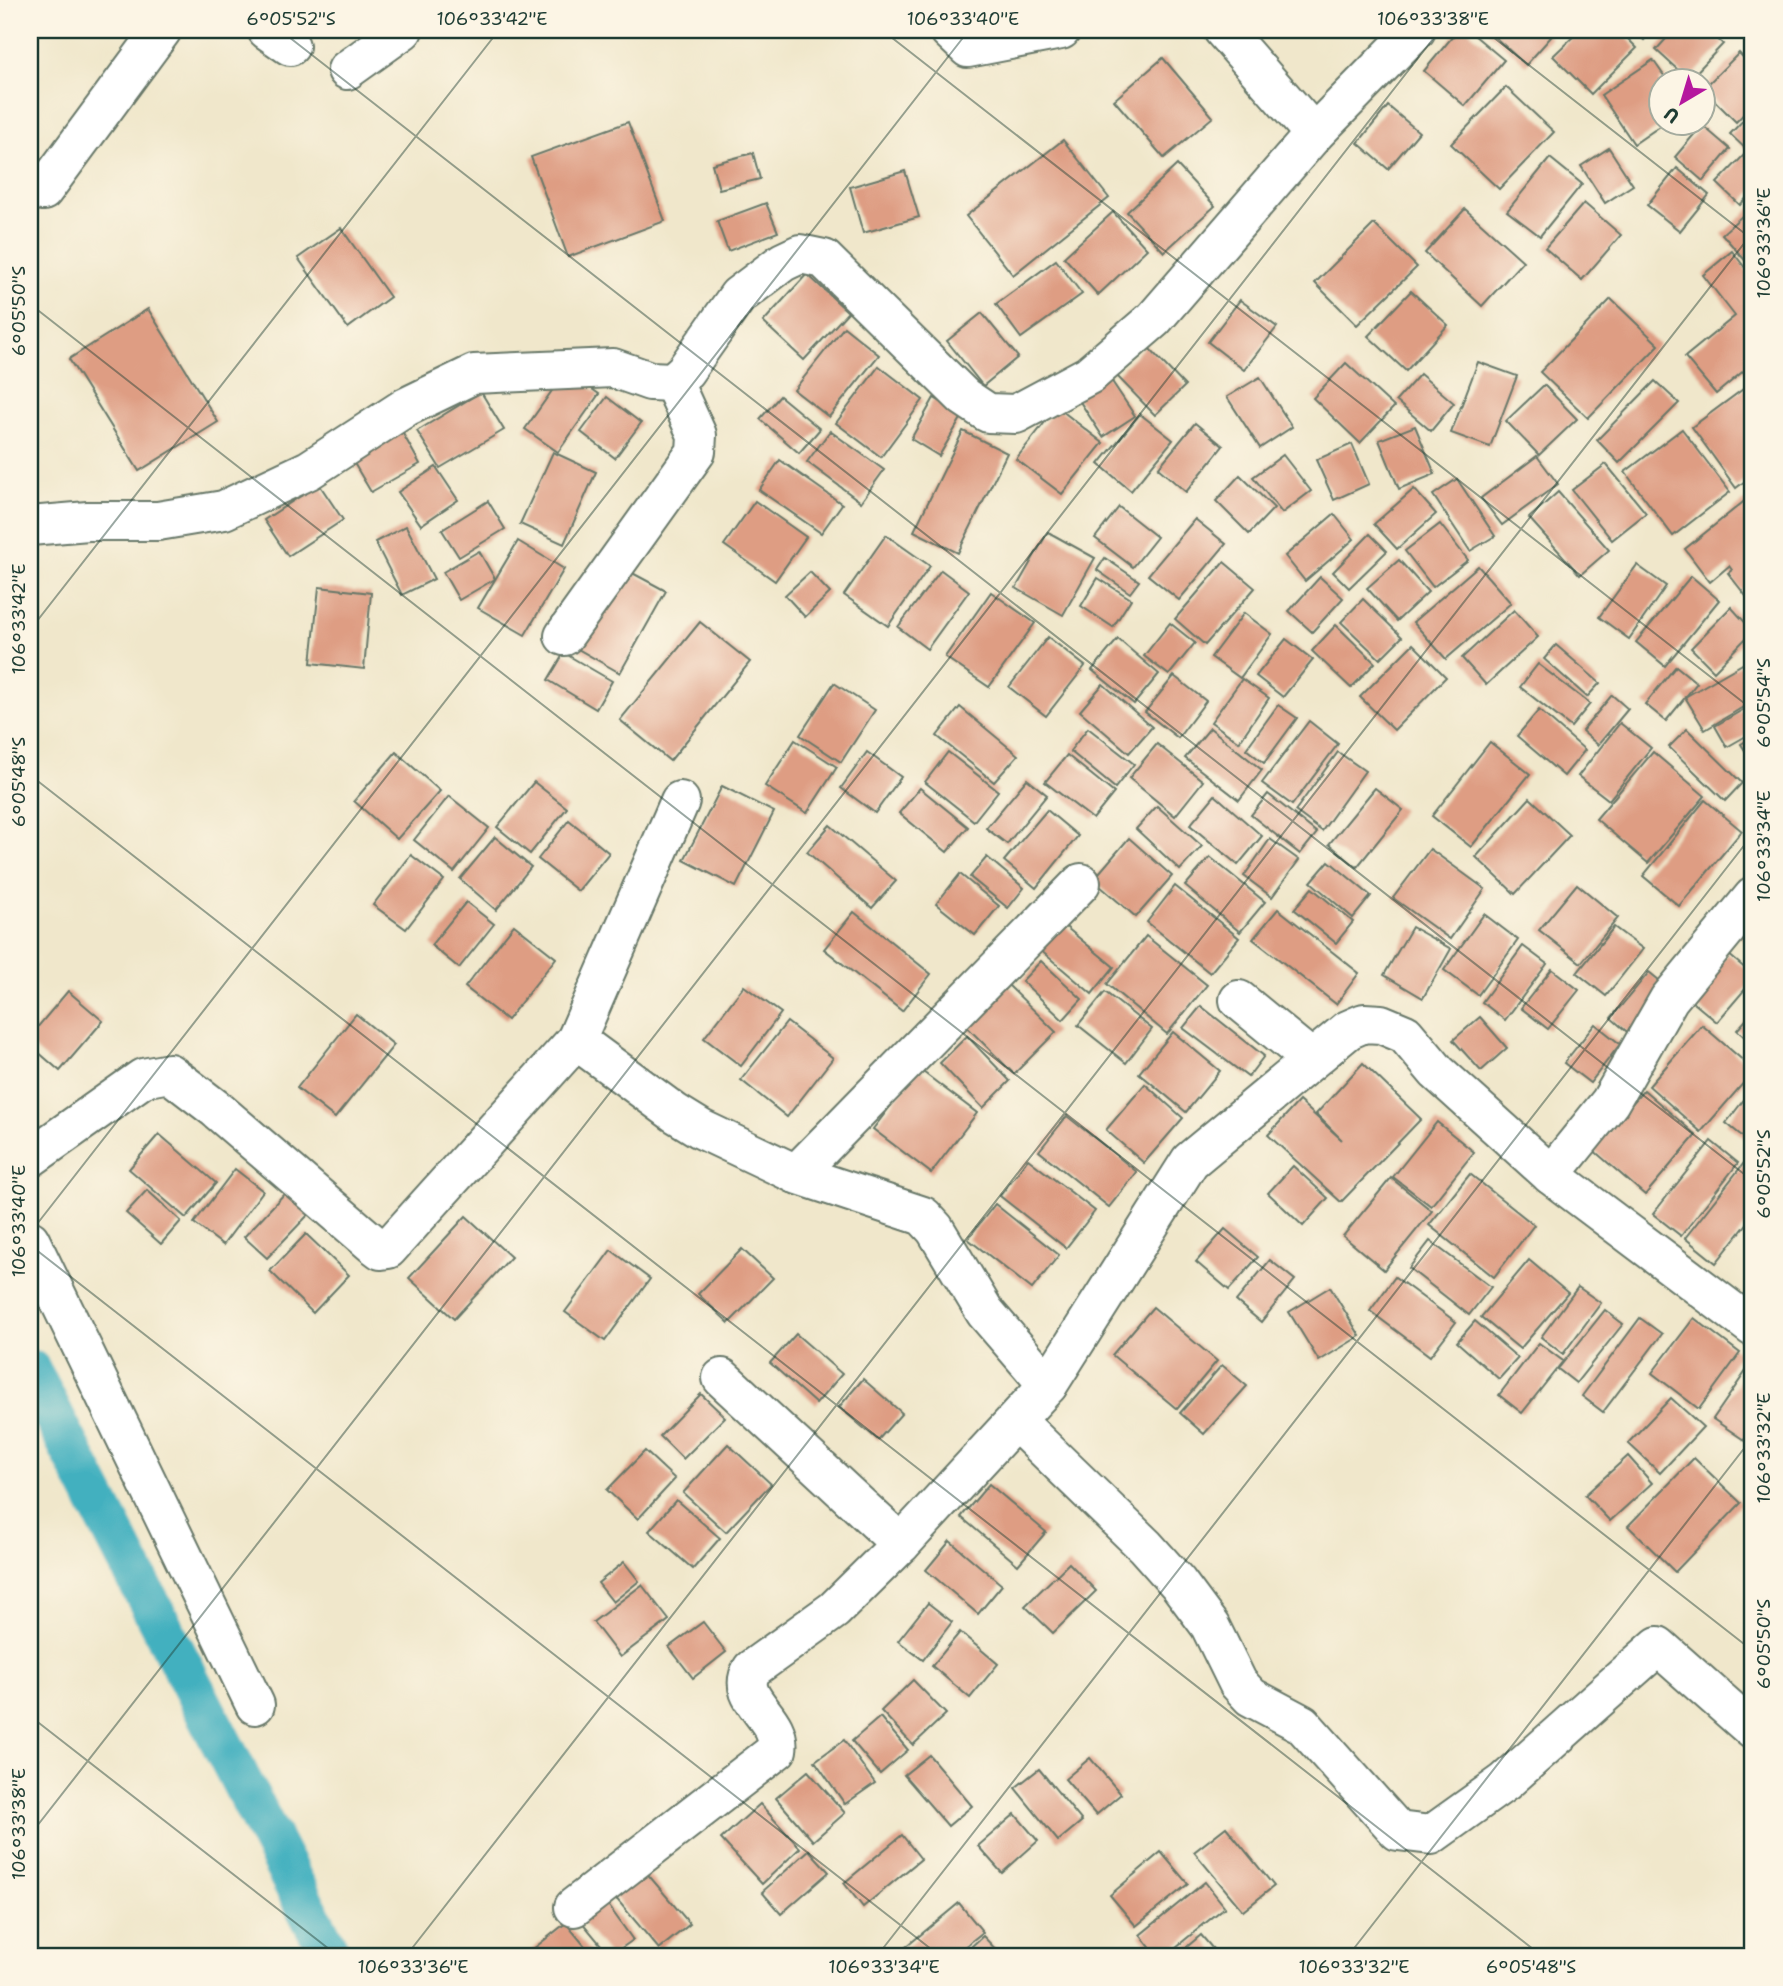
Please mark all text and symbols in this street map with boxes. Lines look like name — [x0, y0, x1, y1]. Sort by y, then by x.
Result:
text: 6°05'52"S — [246, 7, 336, 31]
text: 106°33'42"E — [437, 7, 547, 31]
text: 106°33'40"E — [907, 7, 1019, 31]
text: 106°33'38"E — [1377, 7, 1489, 31]
north arrow — [1646, 66, 1716, 136]
text: U — [1659, 101, 1685, 129]
text: 106°33'36"E — [1752, 187, 1776, 299]
text: 6°05'50"S — [7, 266, 31, 356]
text: 106°33'42"E — [7, 564, 31, 674]
text: 6°05'54"S — [1752, 658, 1776, 748]
text: 6°05'48"S — [7, 737, 31, 827]
text: 106°33'34"E — [1752, 790, 1776, 902]
text: 6°05'52"S — [1752, 1129, 1776, 1219]
text: 106°33'40"E — [7, 1165, 31, 1277]
text: 106°33'32"E — [1752, 1392, 1776, 1504]
text: 6°05'50"S — [1752, 1599, 1776, 1689]
text: 106°33'38"E — [7, 1768, 31, 1880]
text: 106°33'36"E — [357, 1955, 469, 1979]
text: 106°33'34"E — [828, 1955, 940, 1979]
text: 106°33'32"E — [1298, 1955, 1410, 1979]
text: 6°05'48"S — [1486, 1955, 1576, 1979]

